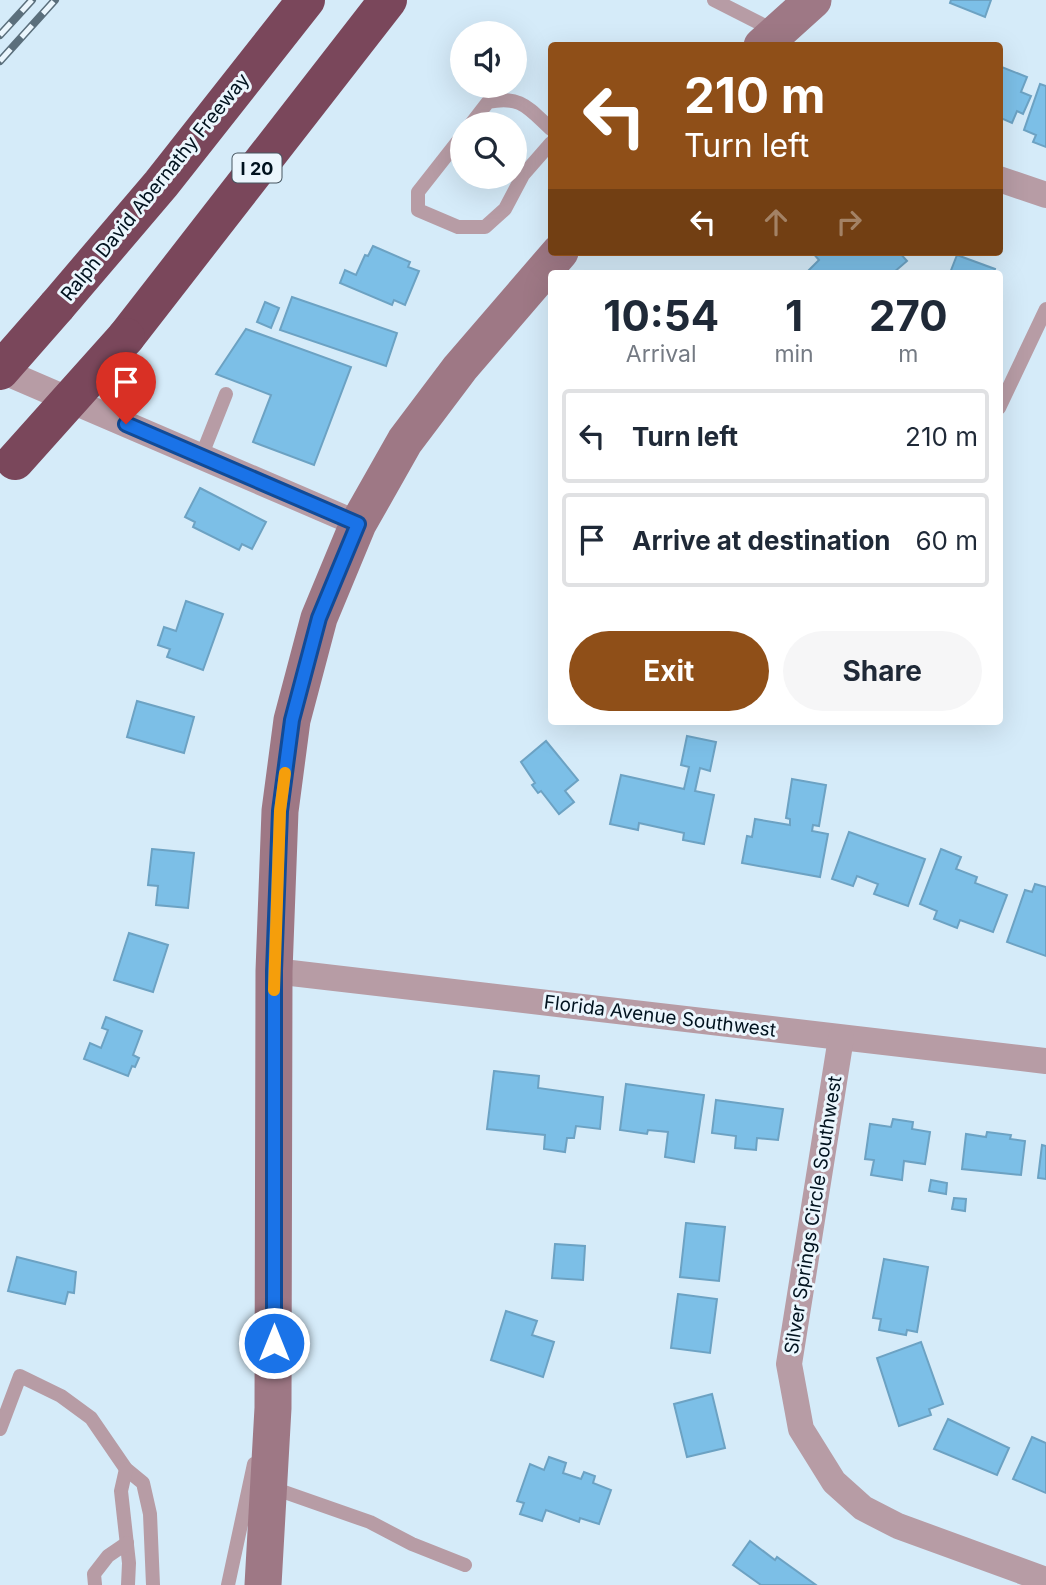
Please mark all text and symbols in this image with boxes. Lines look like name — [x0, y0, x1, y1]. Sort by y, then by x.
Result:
map controls — [450, 21, 527, 189]
button: sound — [450, 21, 527, 98]
text: 210 m — [684, 66, 825, 125]
street label: Ralph David Abernathy Freeway — [56, 68, 254, 305]
icon: left — [569, 70, 660, 161]
button: search — [450, 112, 527, 189]
text: Turn left — [684, 126, 809, 165]
road number: I 20 — [232, 154, 282, 182]
icon: left — [684, 203, 722, 241]
icon: ahead — [757, 203, 795, 241]
icon: right — [830, 203, 868, 241]
text: 10:54 — [603, 290, 719, 341]
text: 1 — [785, 290, 803, 341]
text: 270 — [869, 290, 948, 341]
text: Arrival — [626, 340, 697, 368]
text: min — [774, 340, 814, 368]
text: m — [898, 340, 918, 368]
pin — [96, 352, 156, 424]
icon: arrive — [107, 363, 145, 401]
icon: left — [573, 417, 611, 455]
text: Turn left — [632, 421, 738, 452]
text: 210 m — [905, 421, 978, 452]
icon: arrive — [573, 521, 611, 559]
text: Arrive at destination — [632, 525, 891, 556]
text: 60 m — [915, 525, 978, 556]
button: Exit — [569, 631, 769, 711]
button: Share — [783, 631, 982, 711]
street label: Florida Avenue Southwest — [543, 990, 777, 1042]
street label: Silver Springs Circle Southwest — [780, 1074, 846, 1356]
position arrow — [237, 1306, 311, 1380]

